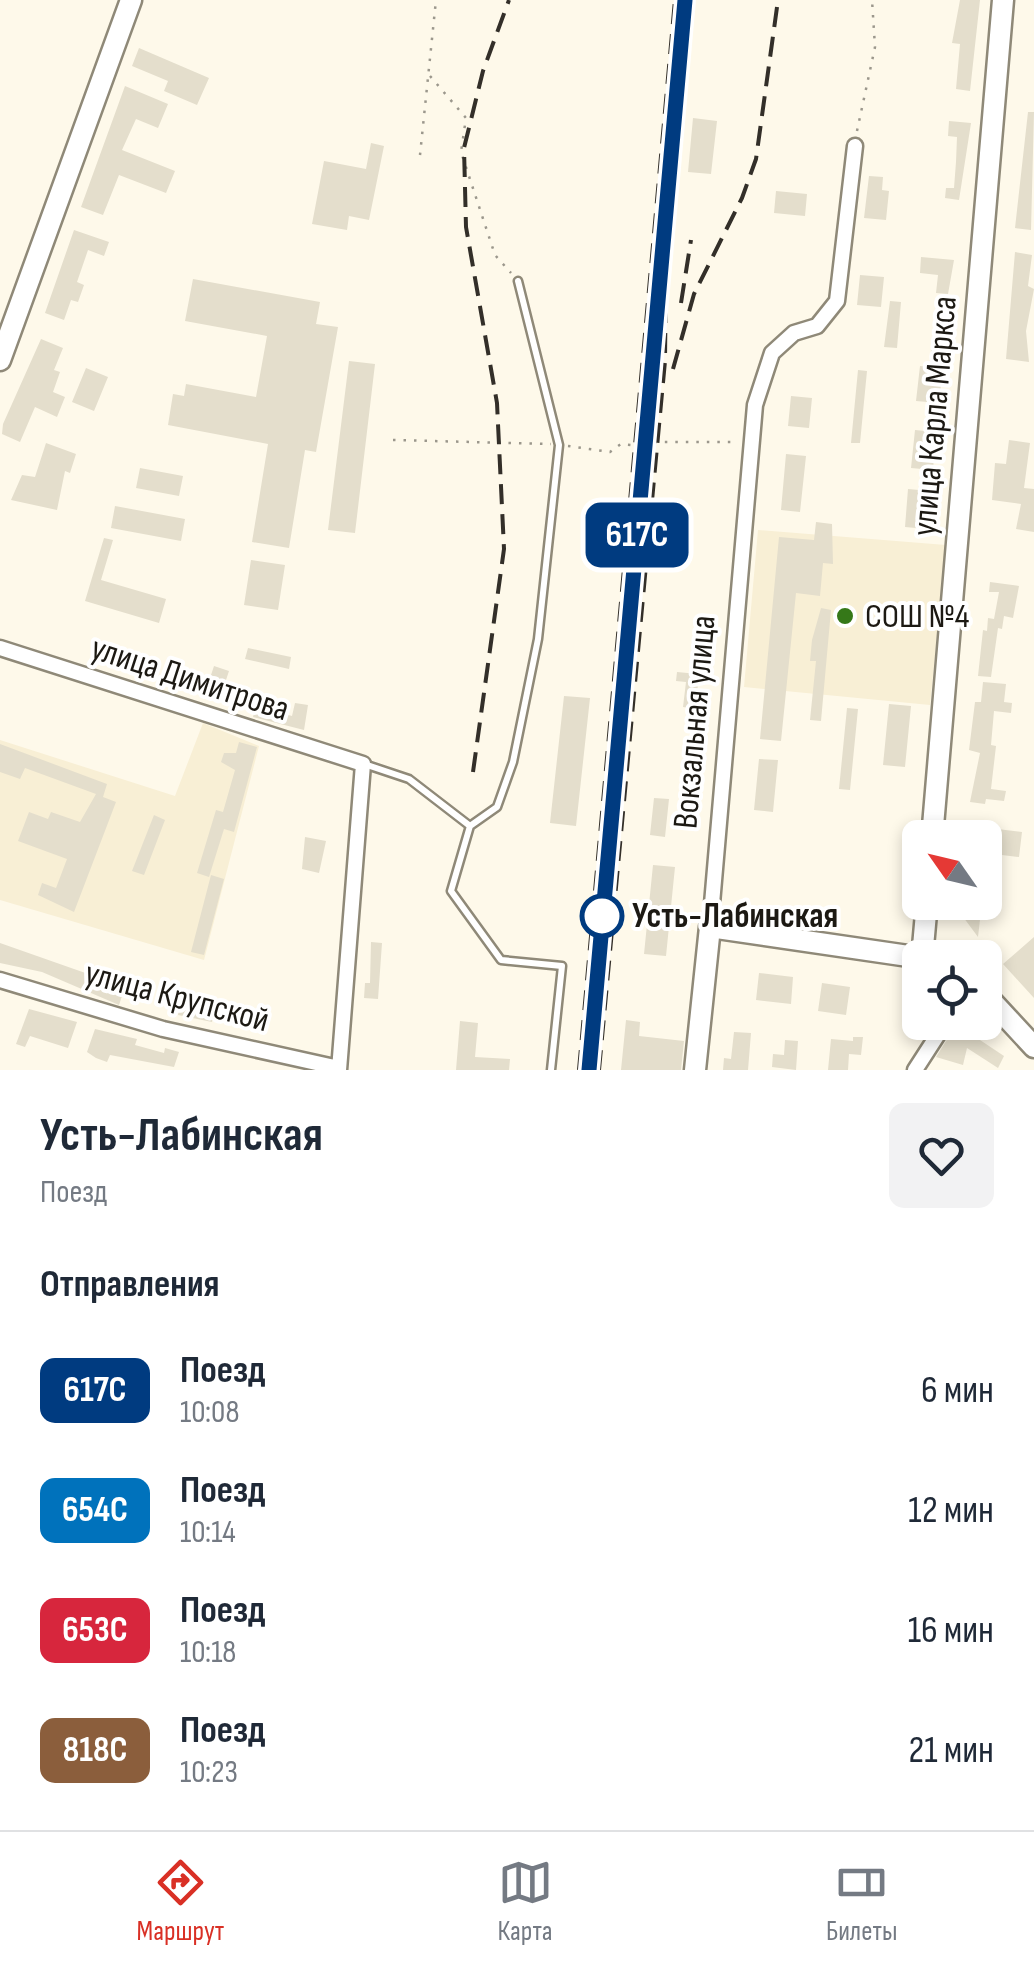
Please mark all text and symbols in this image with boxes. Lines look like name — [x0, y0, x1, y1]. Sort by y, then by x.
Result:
street label: улица Карла Маркса — [903, 294, 967, 538]
line badge: 617C — [567, 502, 707, 568]
text: 617C — [606, 514, 668, 557]
place label: СОШ №4 — [865, 595, 969, 638]
marker: СОШ №4 — [834, 605, 856, 627]
street label: Вокзальная улица — [664, 614, 726, 830]
street label: улица Димитрова — [85, 627, 295, 731]
north arrow — [902, 820, 1002, 920]
map controls — [902, 820, 1002, 1040]
marker: Усть-Лабинская — [581, 895, 623, 937]
place label: Усть-Лабинская — [632, 895, 838, 938]
button: locate — [902, 940, 1002, 1040]
street label: улица Крупской — [80, 952, 274, 1042]
button: heart — [889, 1103, 994, 1208]
text: Усть-Лабинская — [40, 1107, 323, 1164]
text: Поезд — [40, 1173, 107, 1212]
text: Отправления — [40, 1262, 220, 1307]
text: Поезд — [180, 1348, 265, 1393]
text: 6 мин — [921, 1368, 994, 1413]
text: 617C — [64, 1369, 126, 1412]
text: 10:08 — [180, 1393, 239, 1432]
text: Поезд — [180, 1468, 265, 1513]
text: 12 мин — [908, 1488, 994, 1533]
text: 654С — [62, 1489, 128, 1532]
text: 10:14 — [180, 1513, 236, 1552]
text: Поезд — [180, 1588, 265, 1633]
text: 16 мин — [908, 1608, 994, 1653]
text: 653С — [62, 1609, 128, 1652]
text: 10:18 — [180, 1633, 236, 1672]
text: Поезд — [180, 1708, 265, 1753]
text: 21 мин — [909, 1728, 994, 1773]
text: 818С — [63, 1729, 127, 1772]
text: 10:23 — [180, 1753, 238, 1792]
tab: Маршрут — [137, 1855, 224, 1948]
tab: Карта — [497, 1855, 553, 1948]
tab: Билеты — [826, 1855, 897, 1948]

